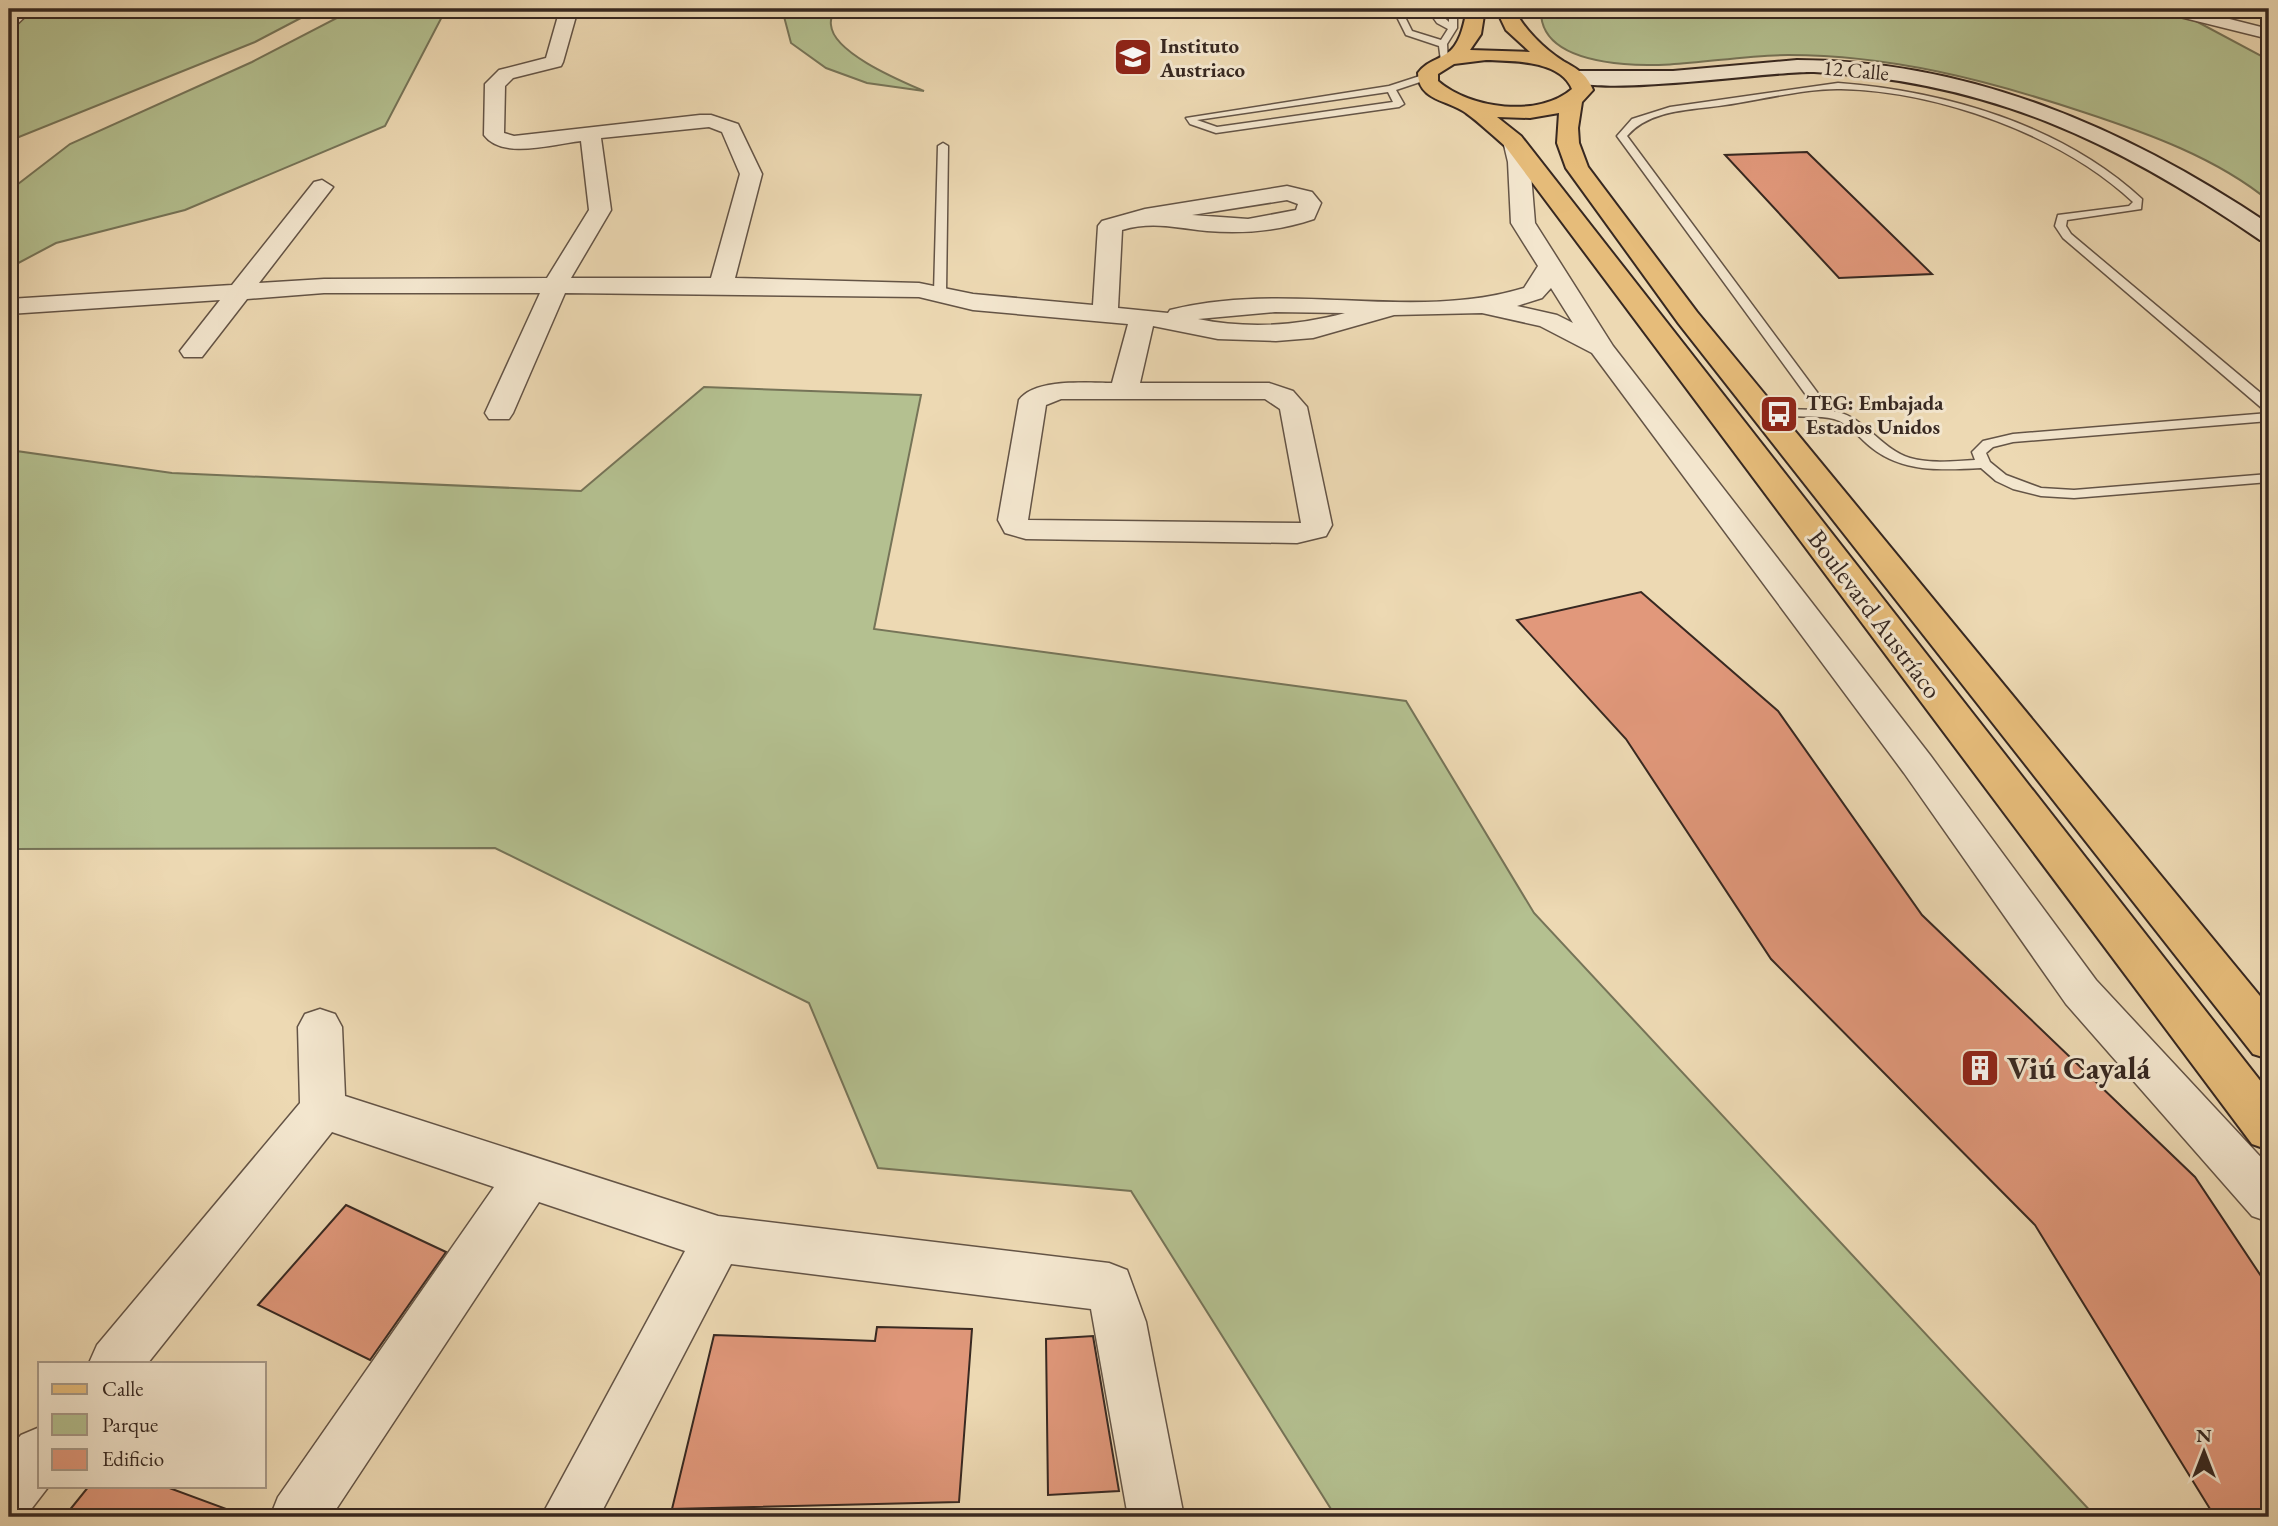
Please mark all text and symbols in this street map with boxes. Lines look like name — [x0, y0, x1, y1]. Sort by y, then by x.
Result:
place label: Instituto Austriaco — [1159, 32, 1246, 83]
school or university icon: Instituto Austriaco — [1112, 36, 1154, 78]
street label: 12 Calle — [1822, 54, 1890, 86]
place label: TEG: Embajada Estados Unidos — [1806, 389, 1944, 440]
bus stop icon: TEG: Embajada Estados Unidos — [1758, 393, 1800, 435]
street label: Boulevard Austríaco — [1800, 523, 1950, 705]
building icon: Viú Cayalá — [1959, 1047, 2001, 1089]
place label: Viú Cayalá — [2007, 1047, 2152, 1089]
legend — [38, 1362, 266, 1488]
text: Calle — [102, 1375, 144, 1402]
text: Parque — [102, 1411, 158, 1438]
north arrow — [2170, 1418, 2240, 1488]
text: N — [2196, 1423, 2212, 1448]
text: Edificio — [102, 1445, 164, 1472]

